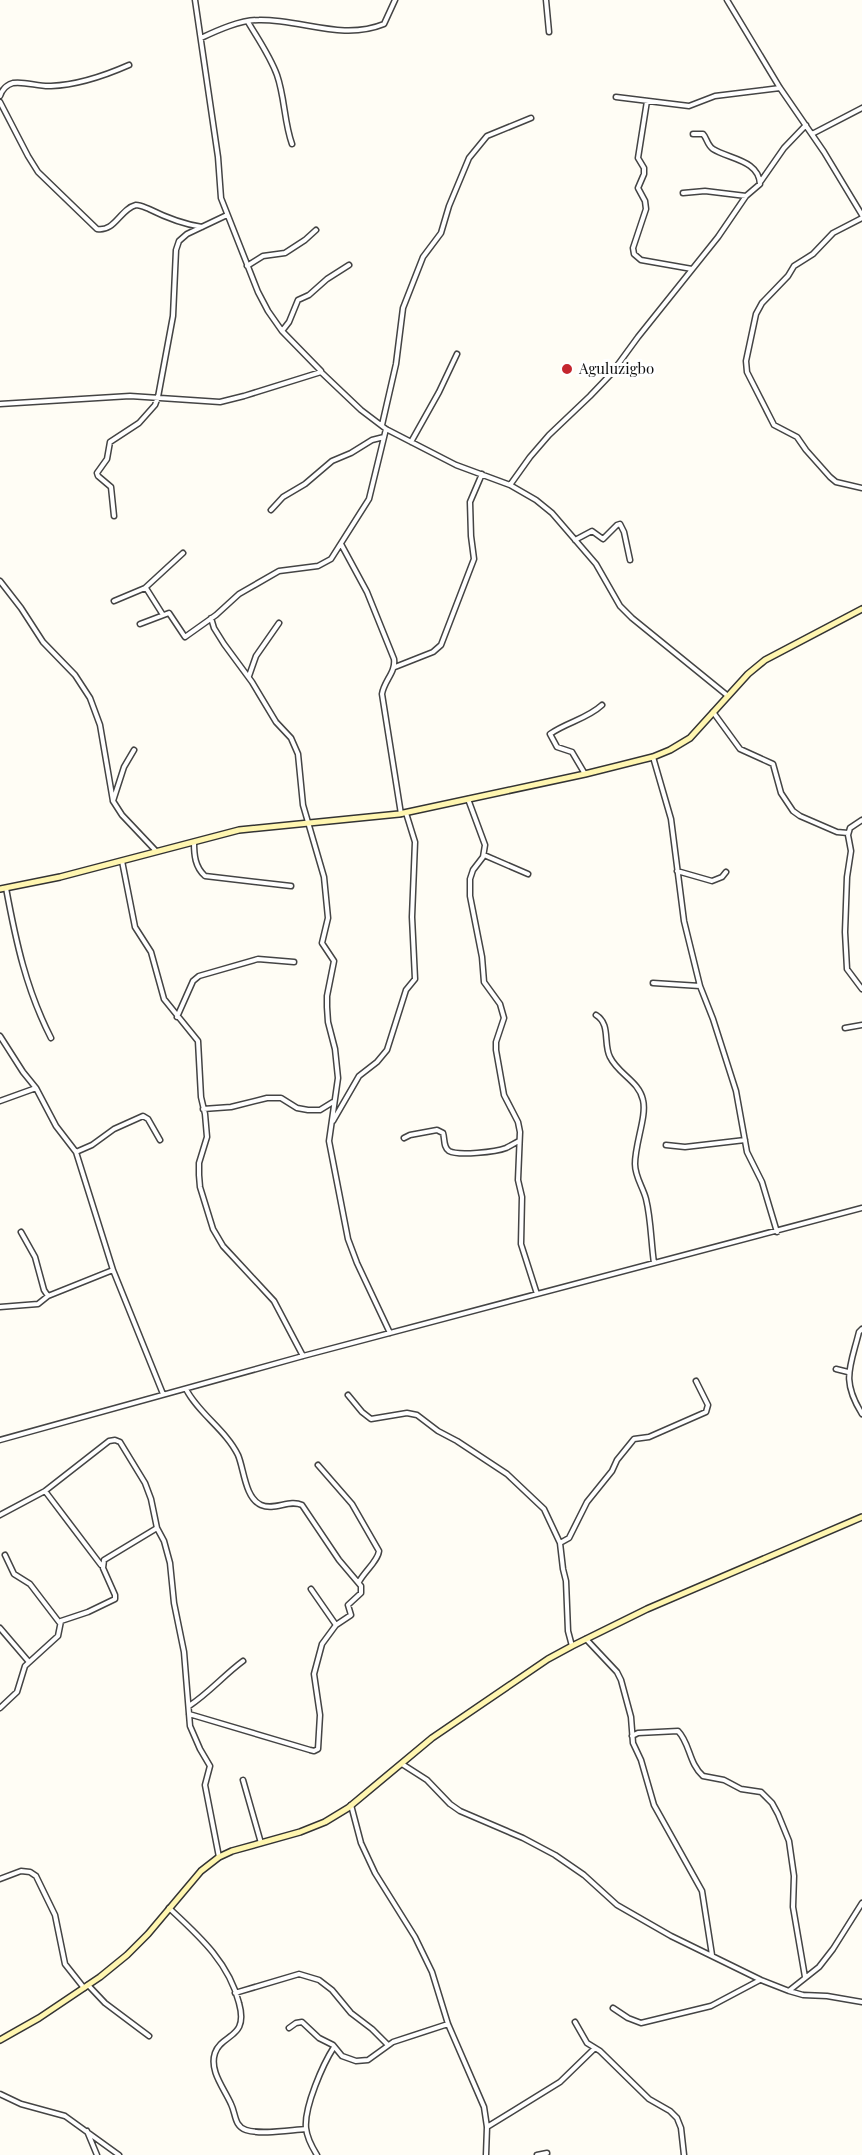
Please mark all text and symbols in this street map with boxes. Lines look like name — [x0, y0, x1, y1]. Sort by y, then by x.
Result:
place label: Aguluzigbo — [578, 358, 654, 378]
marker: Aguluzigbo — [560, 362, 574, 376]

